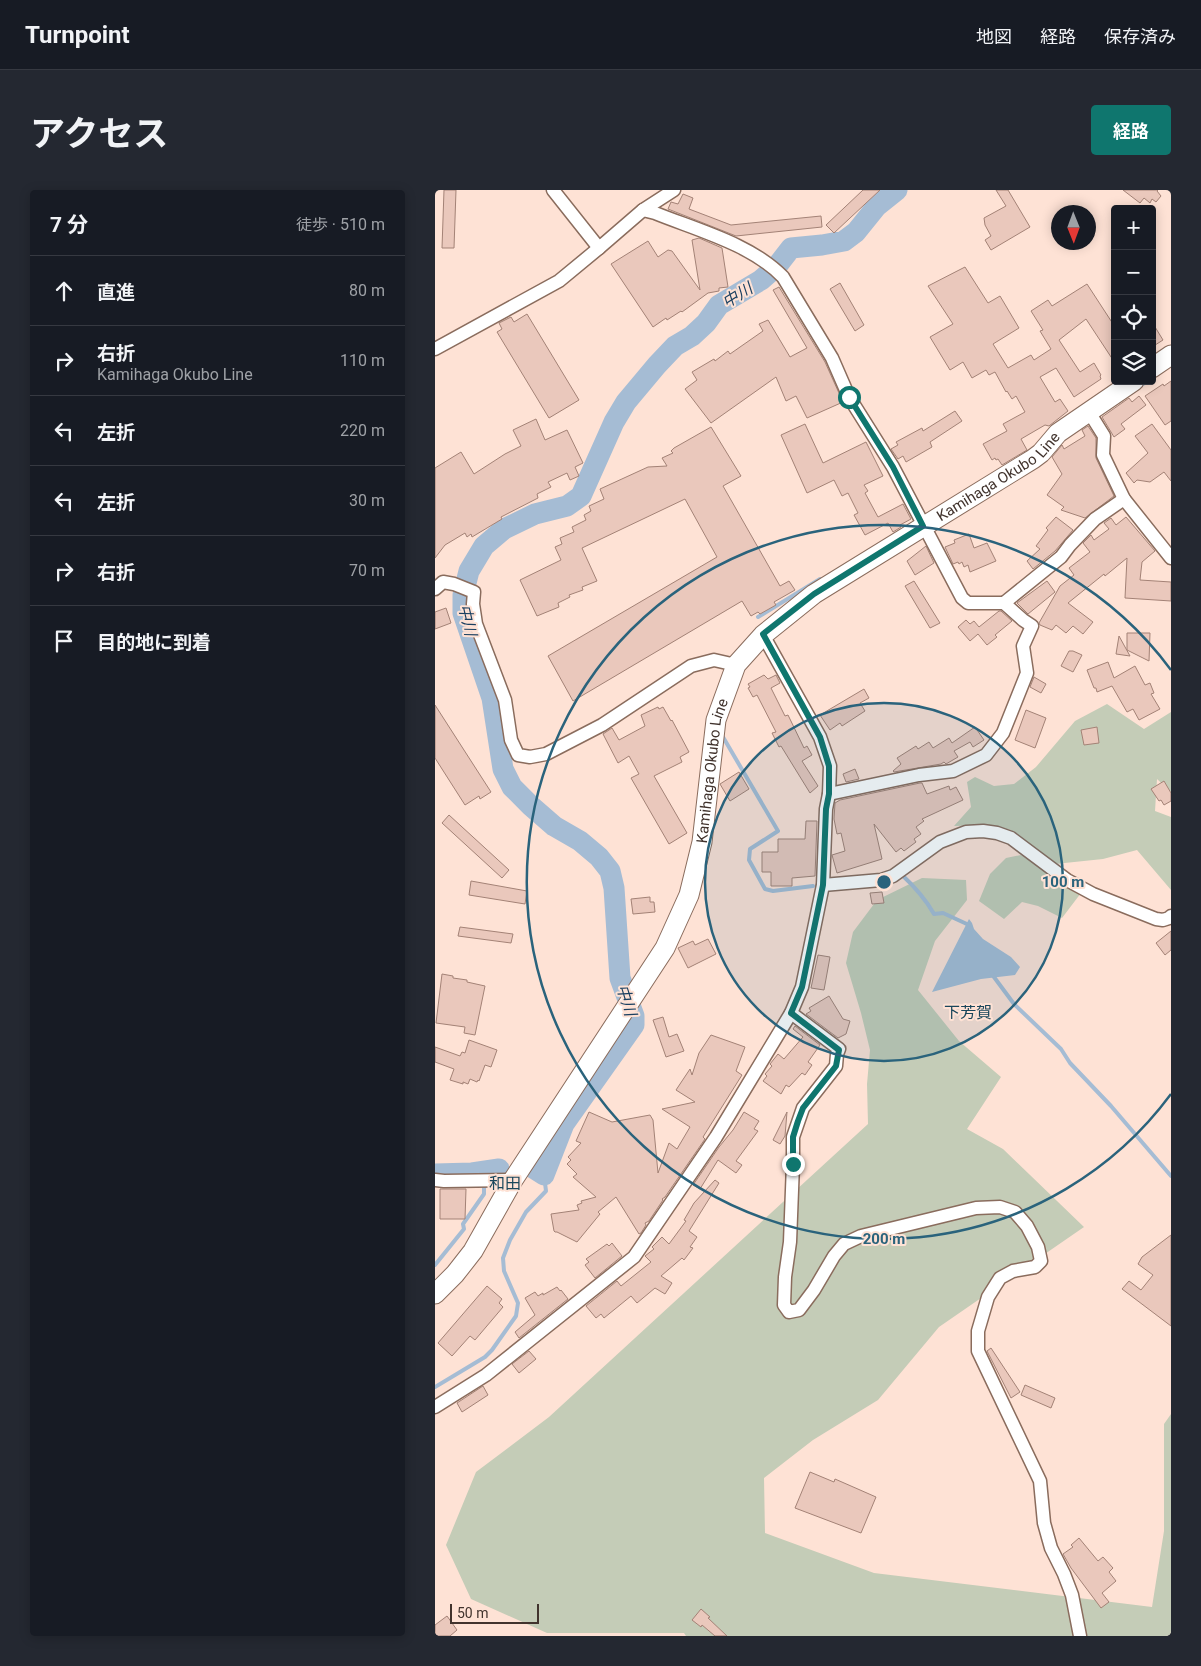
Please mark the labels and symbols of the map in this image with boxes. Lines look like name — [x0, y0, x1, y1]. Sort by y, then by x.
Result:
north arrow — [1051, 205, 1096, 250]
water label: 中川 — [719, 278, 758, 312]
route start — [838, 386, 861, 409]
street label: Kamihaga Okubo Line — [933, 428, 1064, 525]
water label: 中川 — [455, 602, 481, 640]
street label: Kamihaga Okubo Line — [693, 696, 732, 844]
centre of rings — [875, 873, 893, 891]
text: 100 m — [1042, 873, 1084, 891]
water label: 中川 — [613, 982, 641, 1020]
district label: 下芳賀 — [944, 1003, 992, 1022]
route end — [782, 1153, 805, 1176]
district label: 和田 — [489, 1174, 521, 1193]
text: 200 m — [863, 1230, 905, 1248]
scale bar — [450, 1601, 539, 1624]

